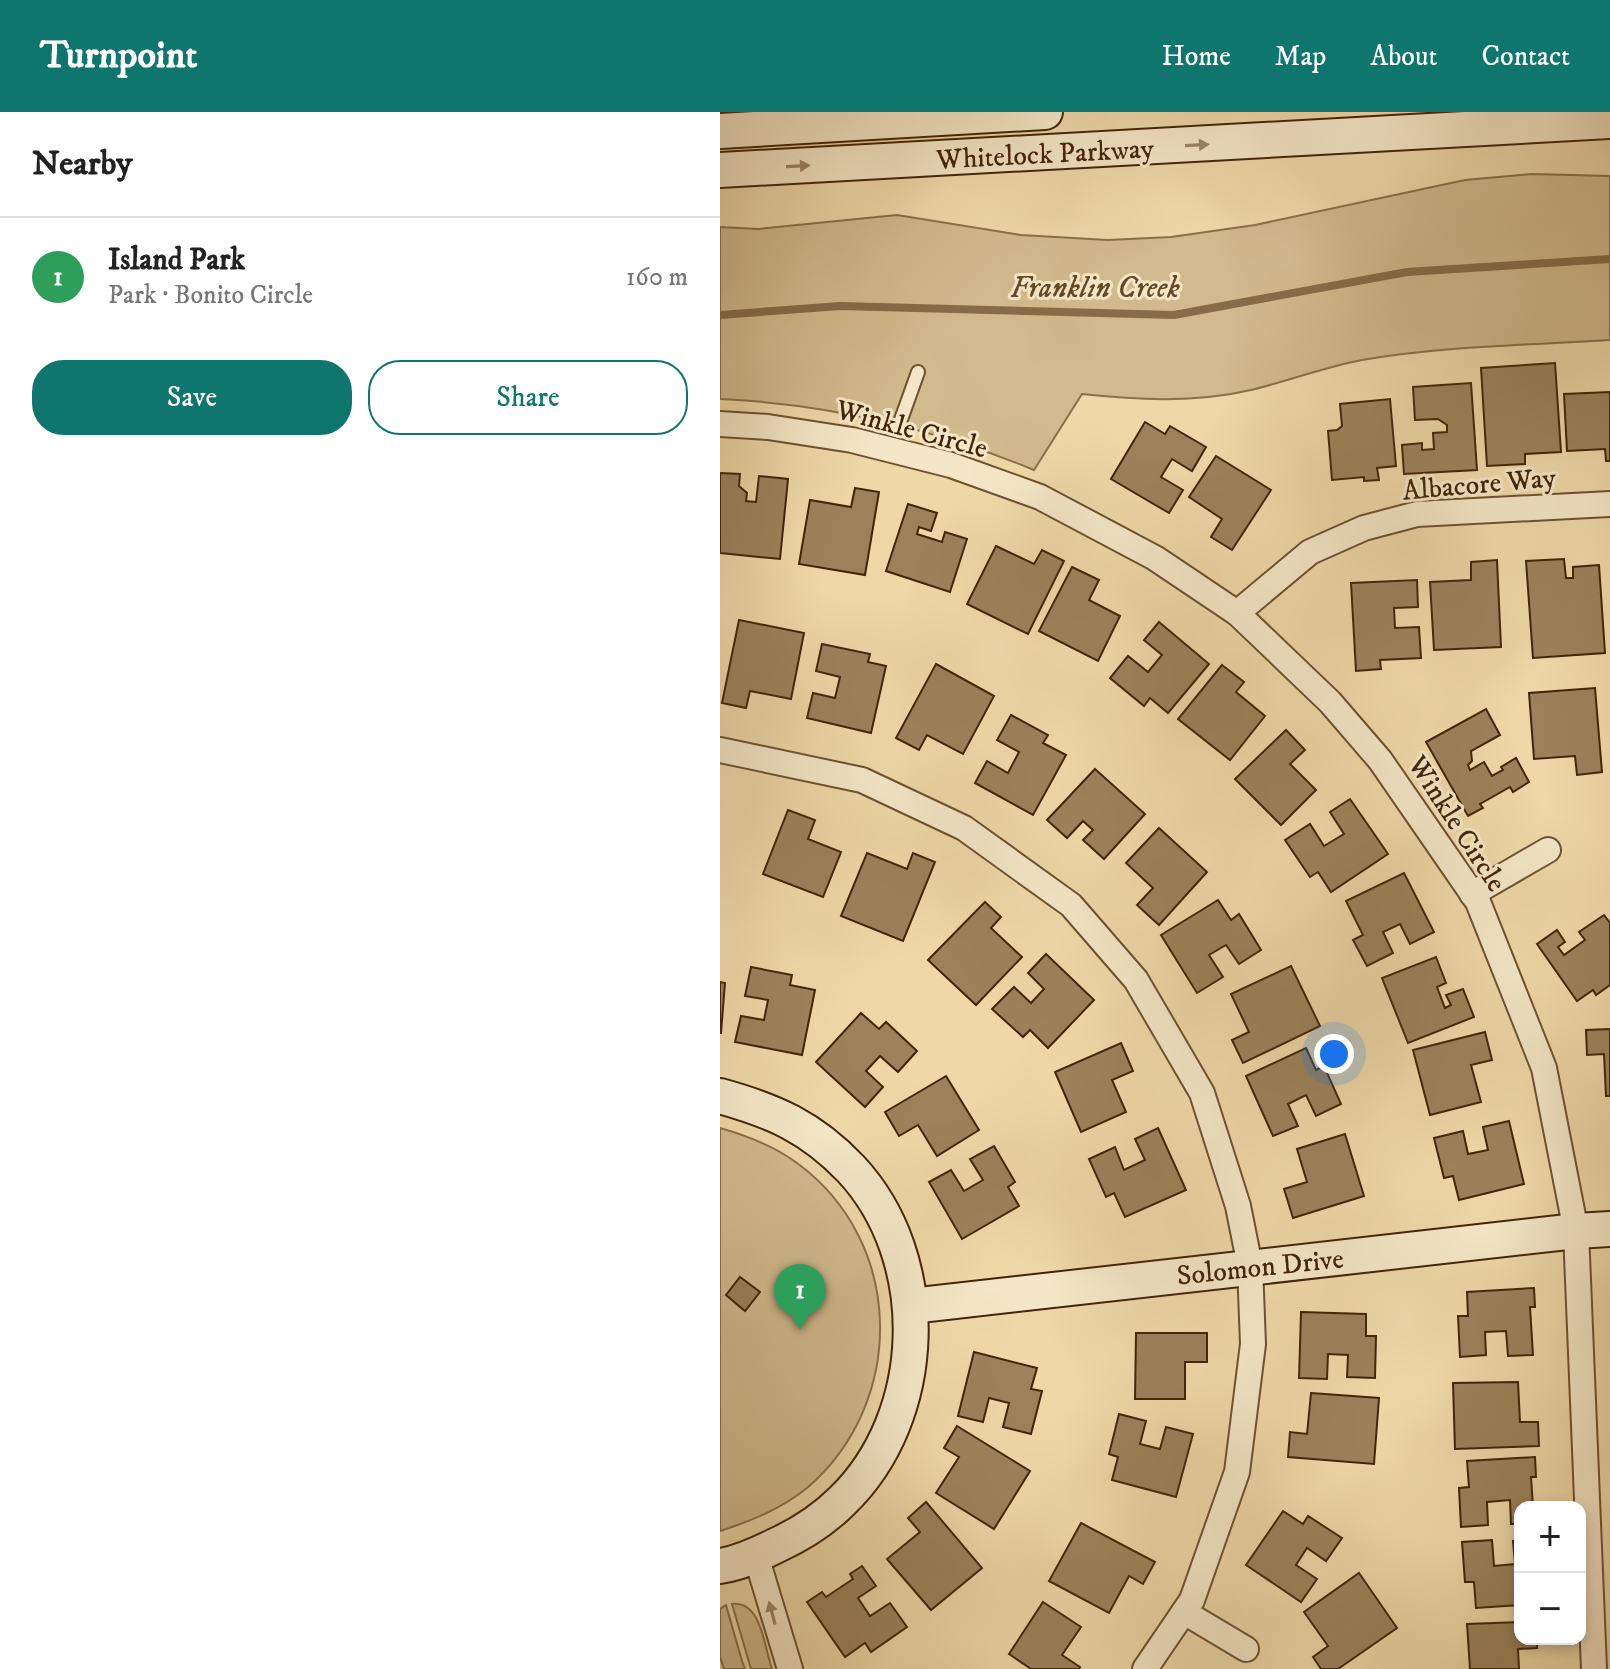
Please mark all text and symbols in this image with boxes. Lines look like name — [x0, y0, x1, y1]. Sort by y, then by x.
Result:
text: Turnpoint — [40, 32, 198, 80]
text: Home — [1162, 39, 1231, 74]
text: Map — [1275, 39, 1326, 74]
text: About — [1370, 39, 1437, 74]
text: Contact — [1481, 39, 1570, 74]
street label: Whitelock Parkway — [934, 131, 1155, 178]
one-way arrow — [1185, 138, 1210, 151]
text: Nearby — [32, 143, 133, 185]
one-way arrow — [786, 159, 811, 172]
text: Island Park — [108, 242, 245, 279]
text: 1 — [53, 261, 63, 294]
text: 160 m — [626, 261, 688, 294]
water label: Franklin Creek — [1010, 270, 1180, 307]
text: Park · Bonito Circle — [108, 279, 313, 312]
button: Save — [32, 360, 352, 435]
button: Share — [368, 360, 688, 435]
street label: Winkle Circle — [831, 392, 991, 466]
street label: Albacore Way — [1401, 460, 1558, 509]
street label: Winkle Circle — [1399, 748, 1514, 898]
your location — [1314, 1034, 1354, 1074]
street label: Solomon Drive — [1175, 1241, 1345, 1294]
pin: 1 — [774, 1264, 826, 1330]
map controls — [1514, 1501, 1586, 1645]
button: + — [1514, 1501, 1586, 1573]
button: − — [1514, 1573, 1586, 1645]
one-way arrow — [765, 1600, 778, 1624]

